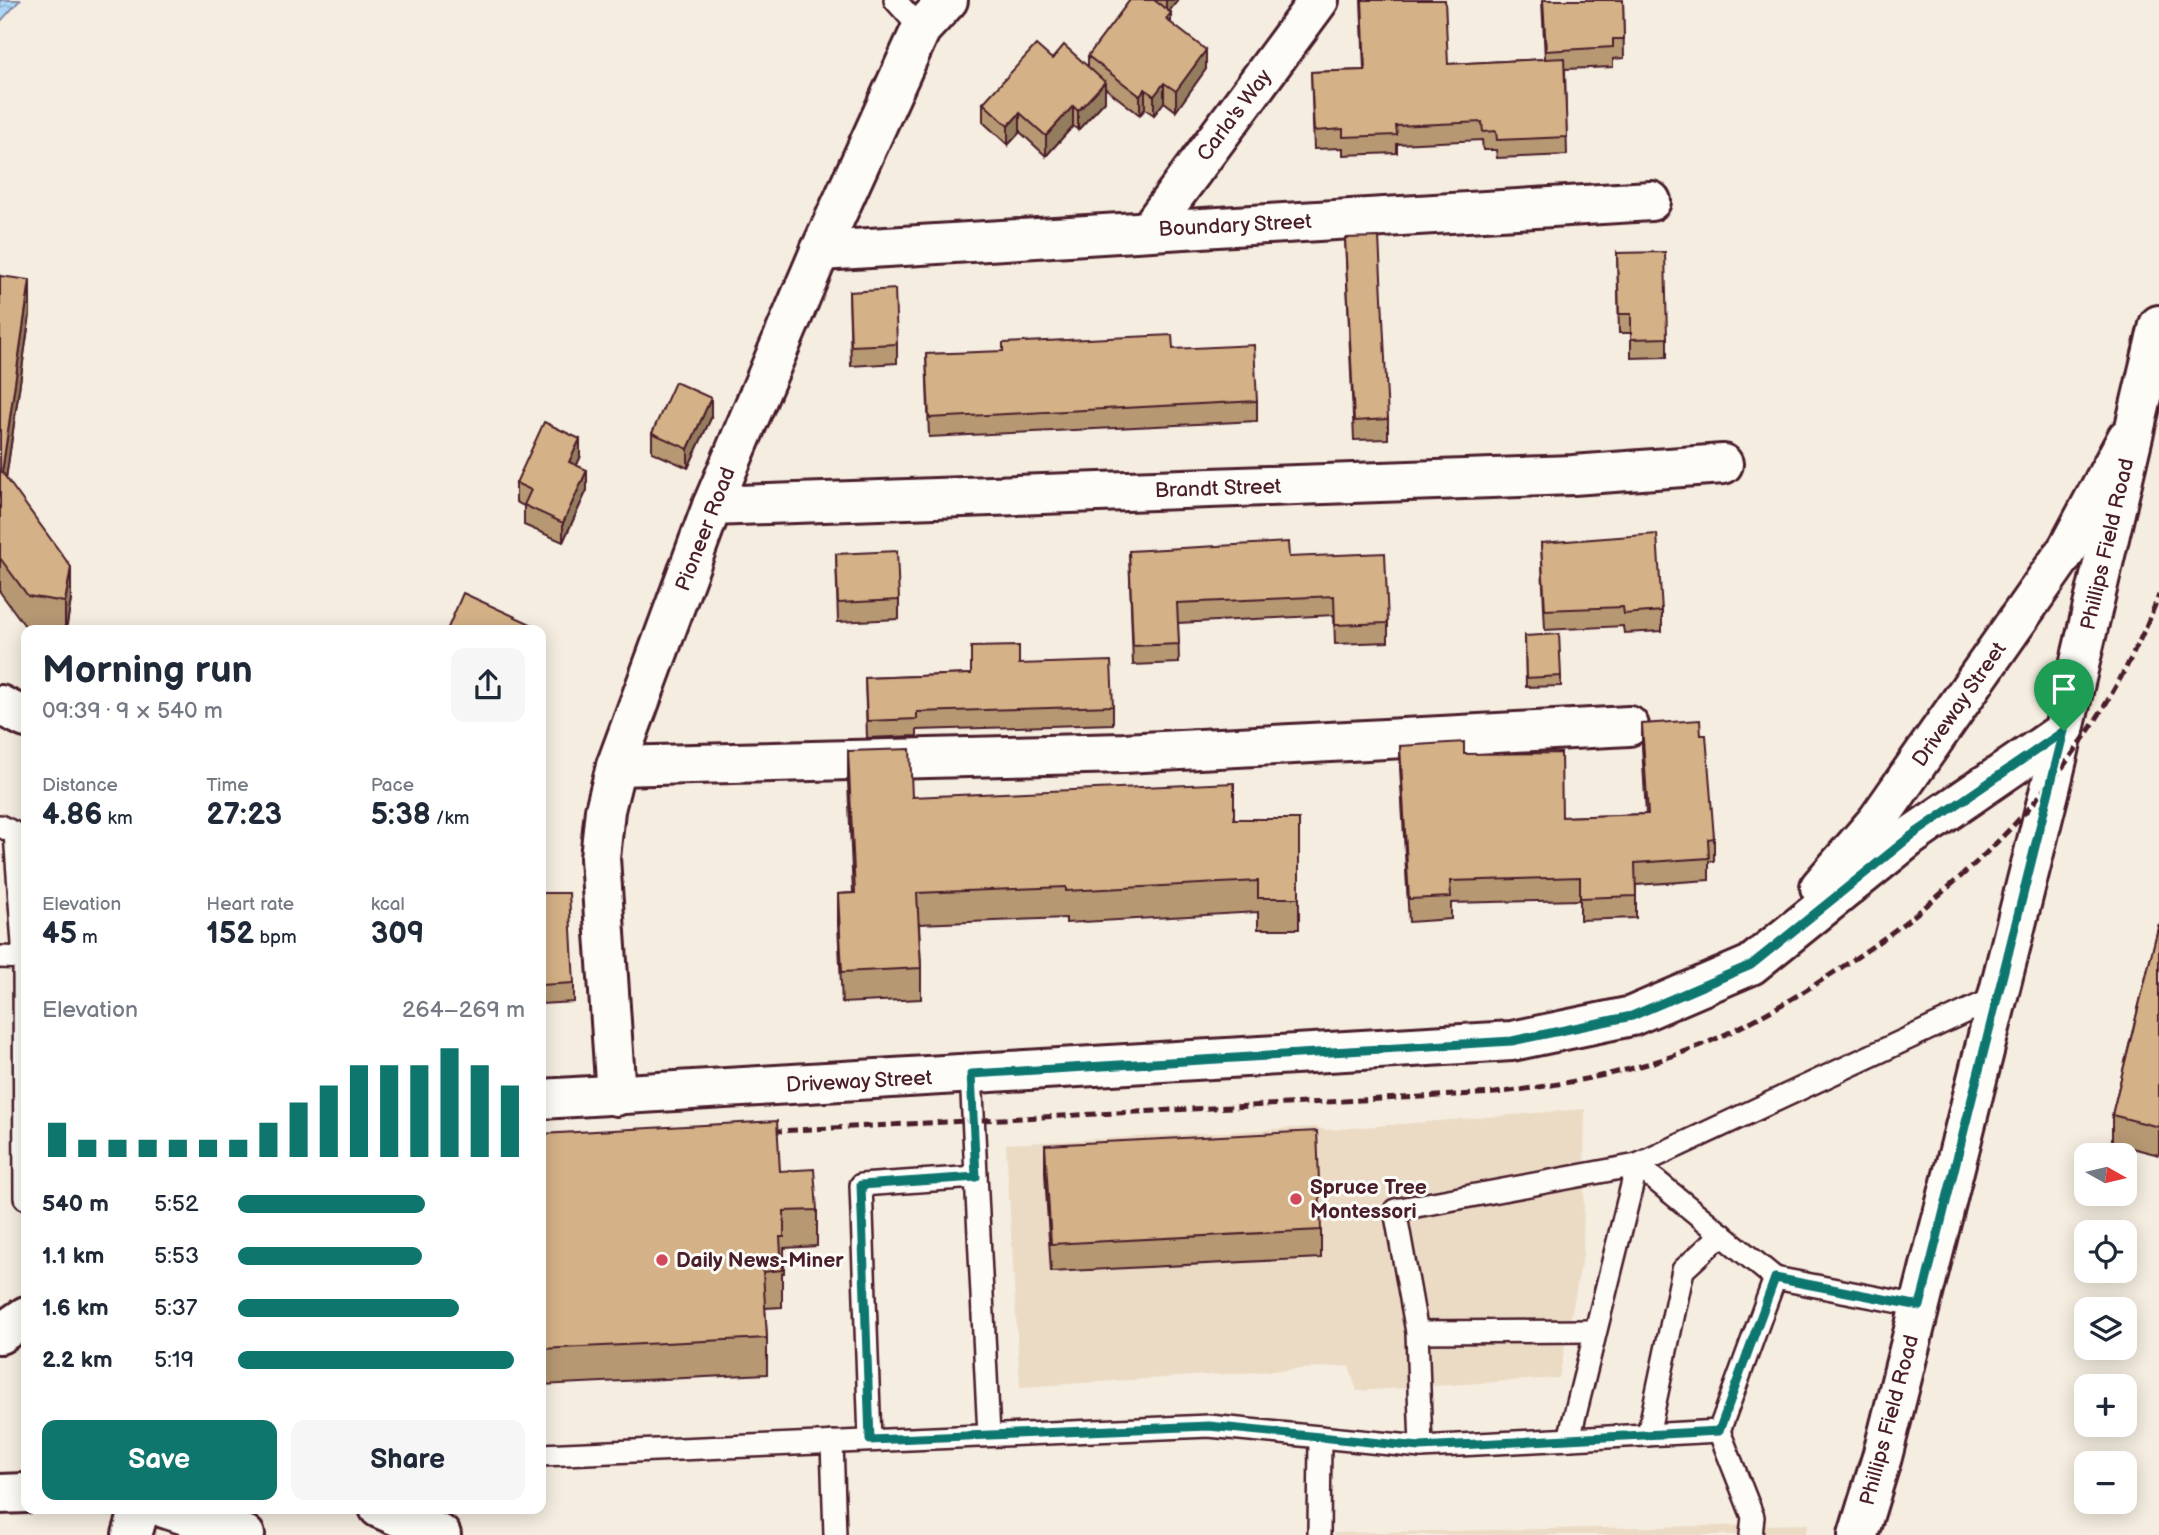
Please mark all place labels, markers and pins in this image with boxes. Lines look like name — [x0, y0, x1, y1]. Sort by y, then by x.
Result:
pin — [2034, 659, 2094, 731]
place label: Spruce Tree Montessori — [1310, 1175, 1427, 1224]
marker: Spruce Tree Montessori — [1288, 1191, 1304, 1207]
place label: Daily News-Miner — [676, 1248, 844, 1273]
marker: Daily News-Miner — [654, 1252, 670, 1268]

